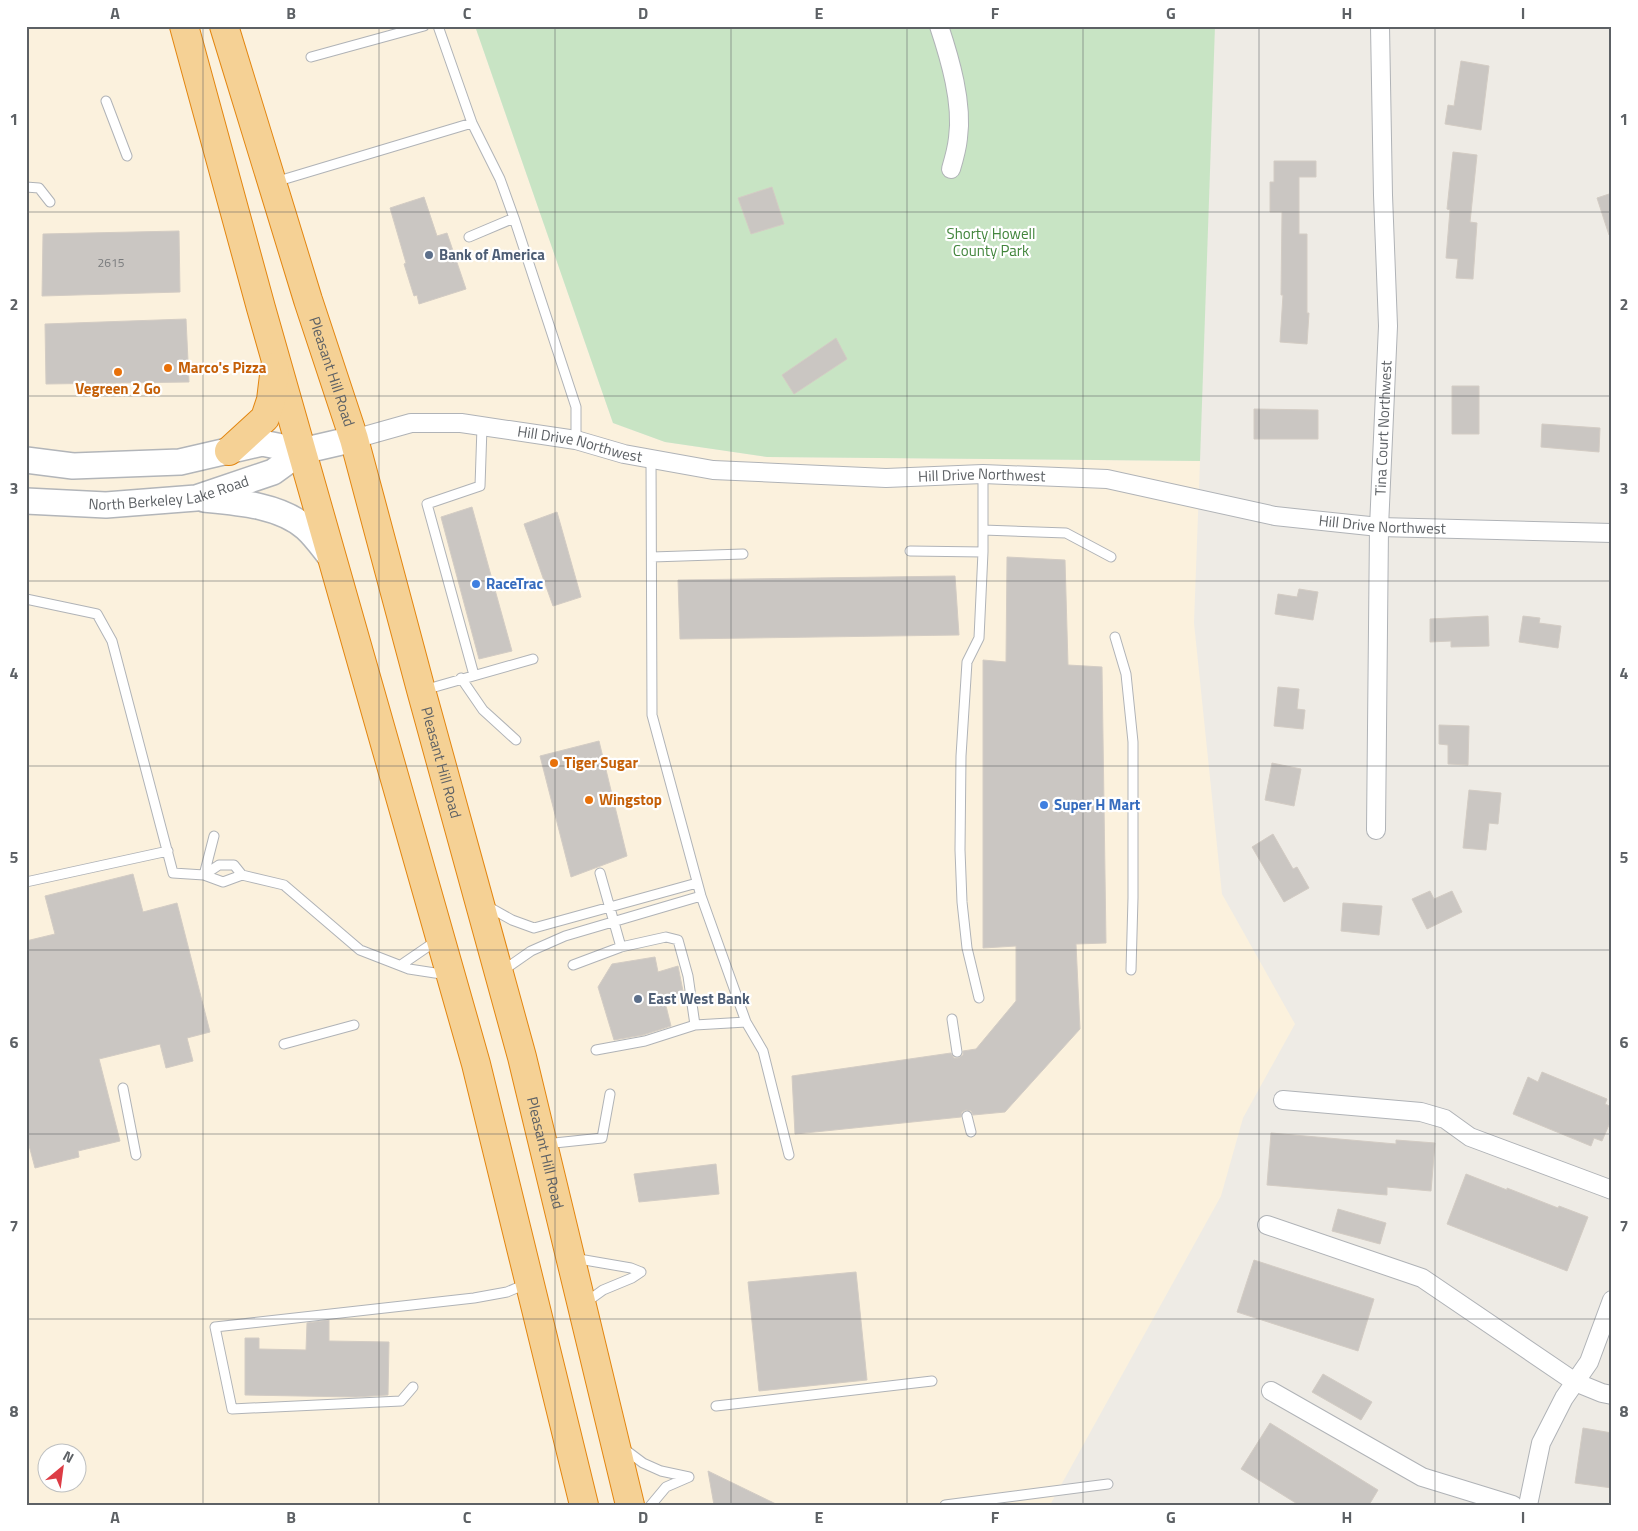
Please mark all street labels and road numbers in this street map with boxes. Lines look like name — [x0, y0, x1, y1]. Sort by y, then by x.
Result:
street label: Pleasant Hill Road — [303, 313, 361, 430]
street label: Tina Court Northwest — [1368, 359, 1397, 496]
street label: Hill Drive Northwest — [516, 419, 645, 468]
street label: Hill Drive Northwest — [918, 462, 1047, 488]
street label: North Berkeley Lake Road — [88, 469, 252, 516]
street label: Hill Drive Northwest — [1318, 509, 1447, 540]
street label: Pleasant Hill Road — [415, 704, 468, 821]
street label: Pleasant Hill Road — [521, 1094, 570, 1211]

